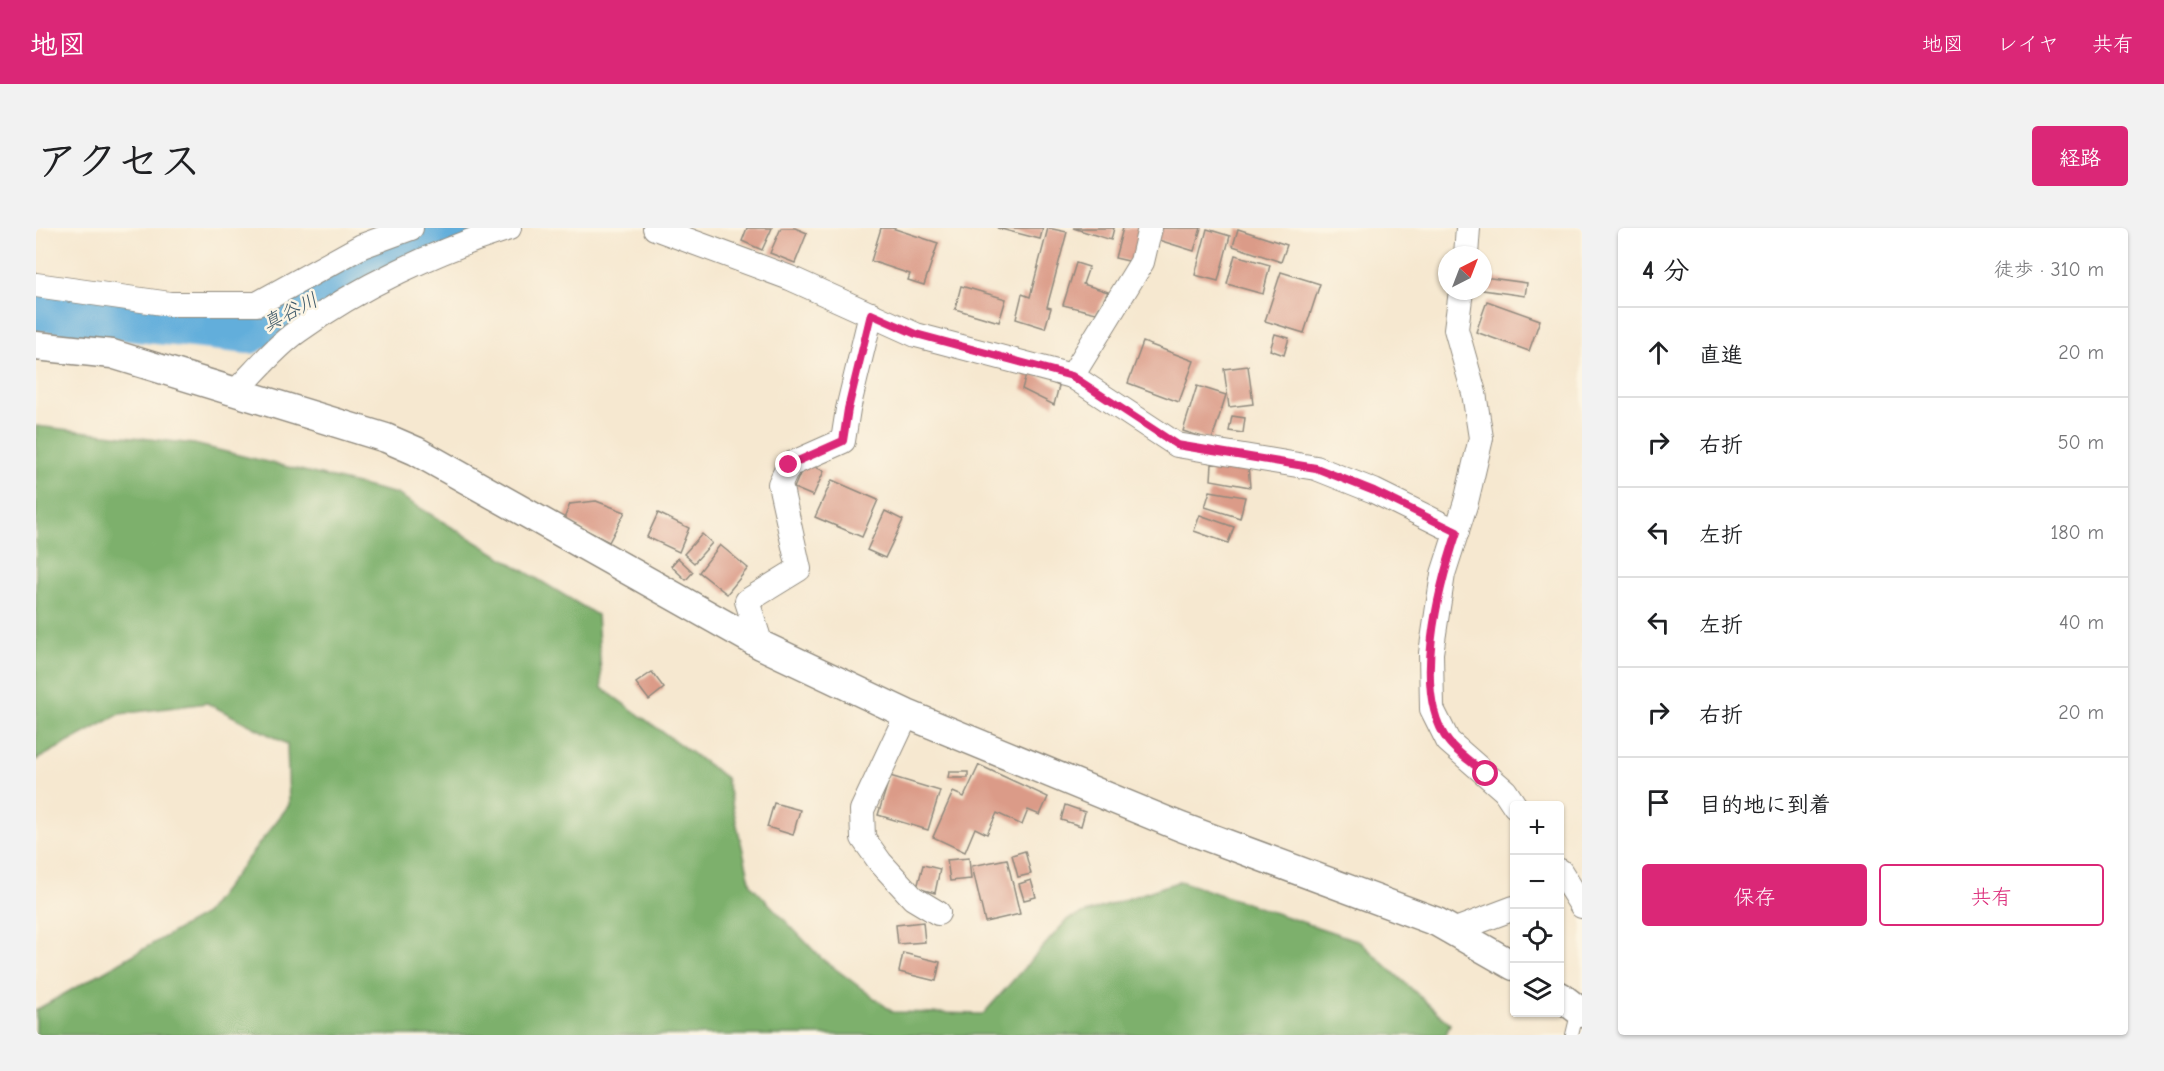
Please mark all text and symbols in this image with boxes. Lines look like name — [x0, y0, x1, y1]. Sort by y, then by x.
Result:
text: 地図 — [30, 29, 86, 61]
text: 地図 — [1922, 32, 1964, 56]
text: レイヤ — [1997, 32, 2059, 56]
text: 共有 — [2092, 32, 2134, 56]
button: 経路 — [2032, 126, 2128, 186]
text: アクセス — [36, 137, 201, 186]
north arrow — [1438, 246, 1492, 300]
text: 4 分 — [1642, 256, 1689, 286]
text: 徒歩 · 310 m — [1994, 258, 2104, 281]
water label: 真谷川 — [258, 288, 322, 336]
icon: ahead — [1642, 336, 1675, 369]
text: 20 m — [2058, 341, 2104, 364]
text: 直進 — [1699, 342, 1743, 368]
icon: right — [1642, 426, 1675, 459]
text: 50 m — [2058, 431, 2104, 454]
text: 右折 — [1699, 432, 1743, 458]
route end — [775, 451, 801, 477]
icon: left — [1642, 516, 1675, 549]
text: 180 m — [2050, 521, 2104, 544]
text: 左折 — [1699, 522, 1743, 548]
icon: left — [1642, 606, 1675, 639]
text: 40 m — [2059, 611, 2104, 634]
text: 左折 — [1699, 612, 1743, 638]
icon: right — [1642, 696, 1675, 729]
text: 20 m — [2058, 701, 2104, 724]
text: 右折 — [1699, 702, 1743, 728]
route start — [1472, 760, 1498, 786]
icon: arrive — [1642, 786, 1675, 819]
text: 目的地に到着 — [1699, 792, 1831, 818]
map controls — [1510, 801, 1564, 1017]
button: + — [1510, 801, 1564, 855]
button: − — [1510, 855, 1564, 909]
button: 保存 — [1642, 864, 1867, 926]
button: 共有 — [1879, 864, 2104, 926]
button: locate — [1510, 909, 1564, 963]
button: layers — [1510, 963, 1564, 1017]

